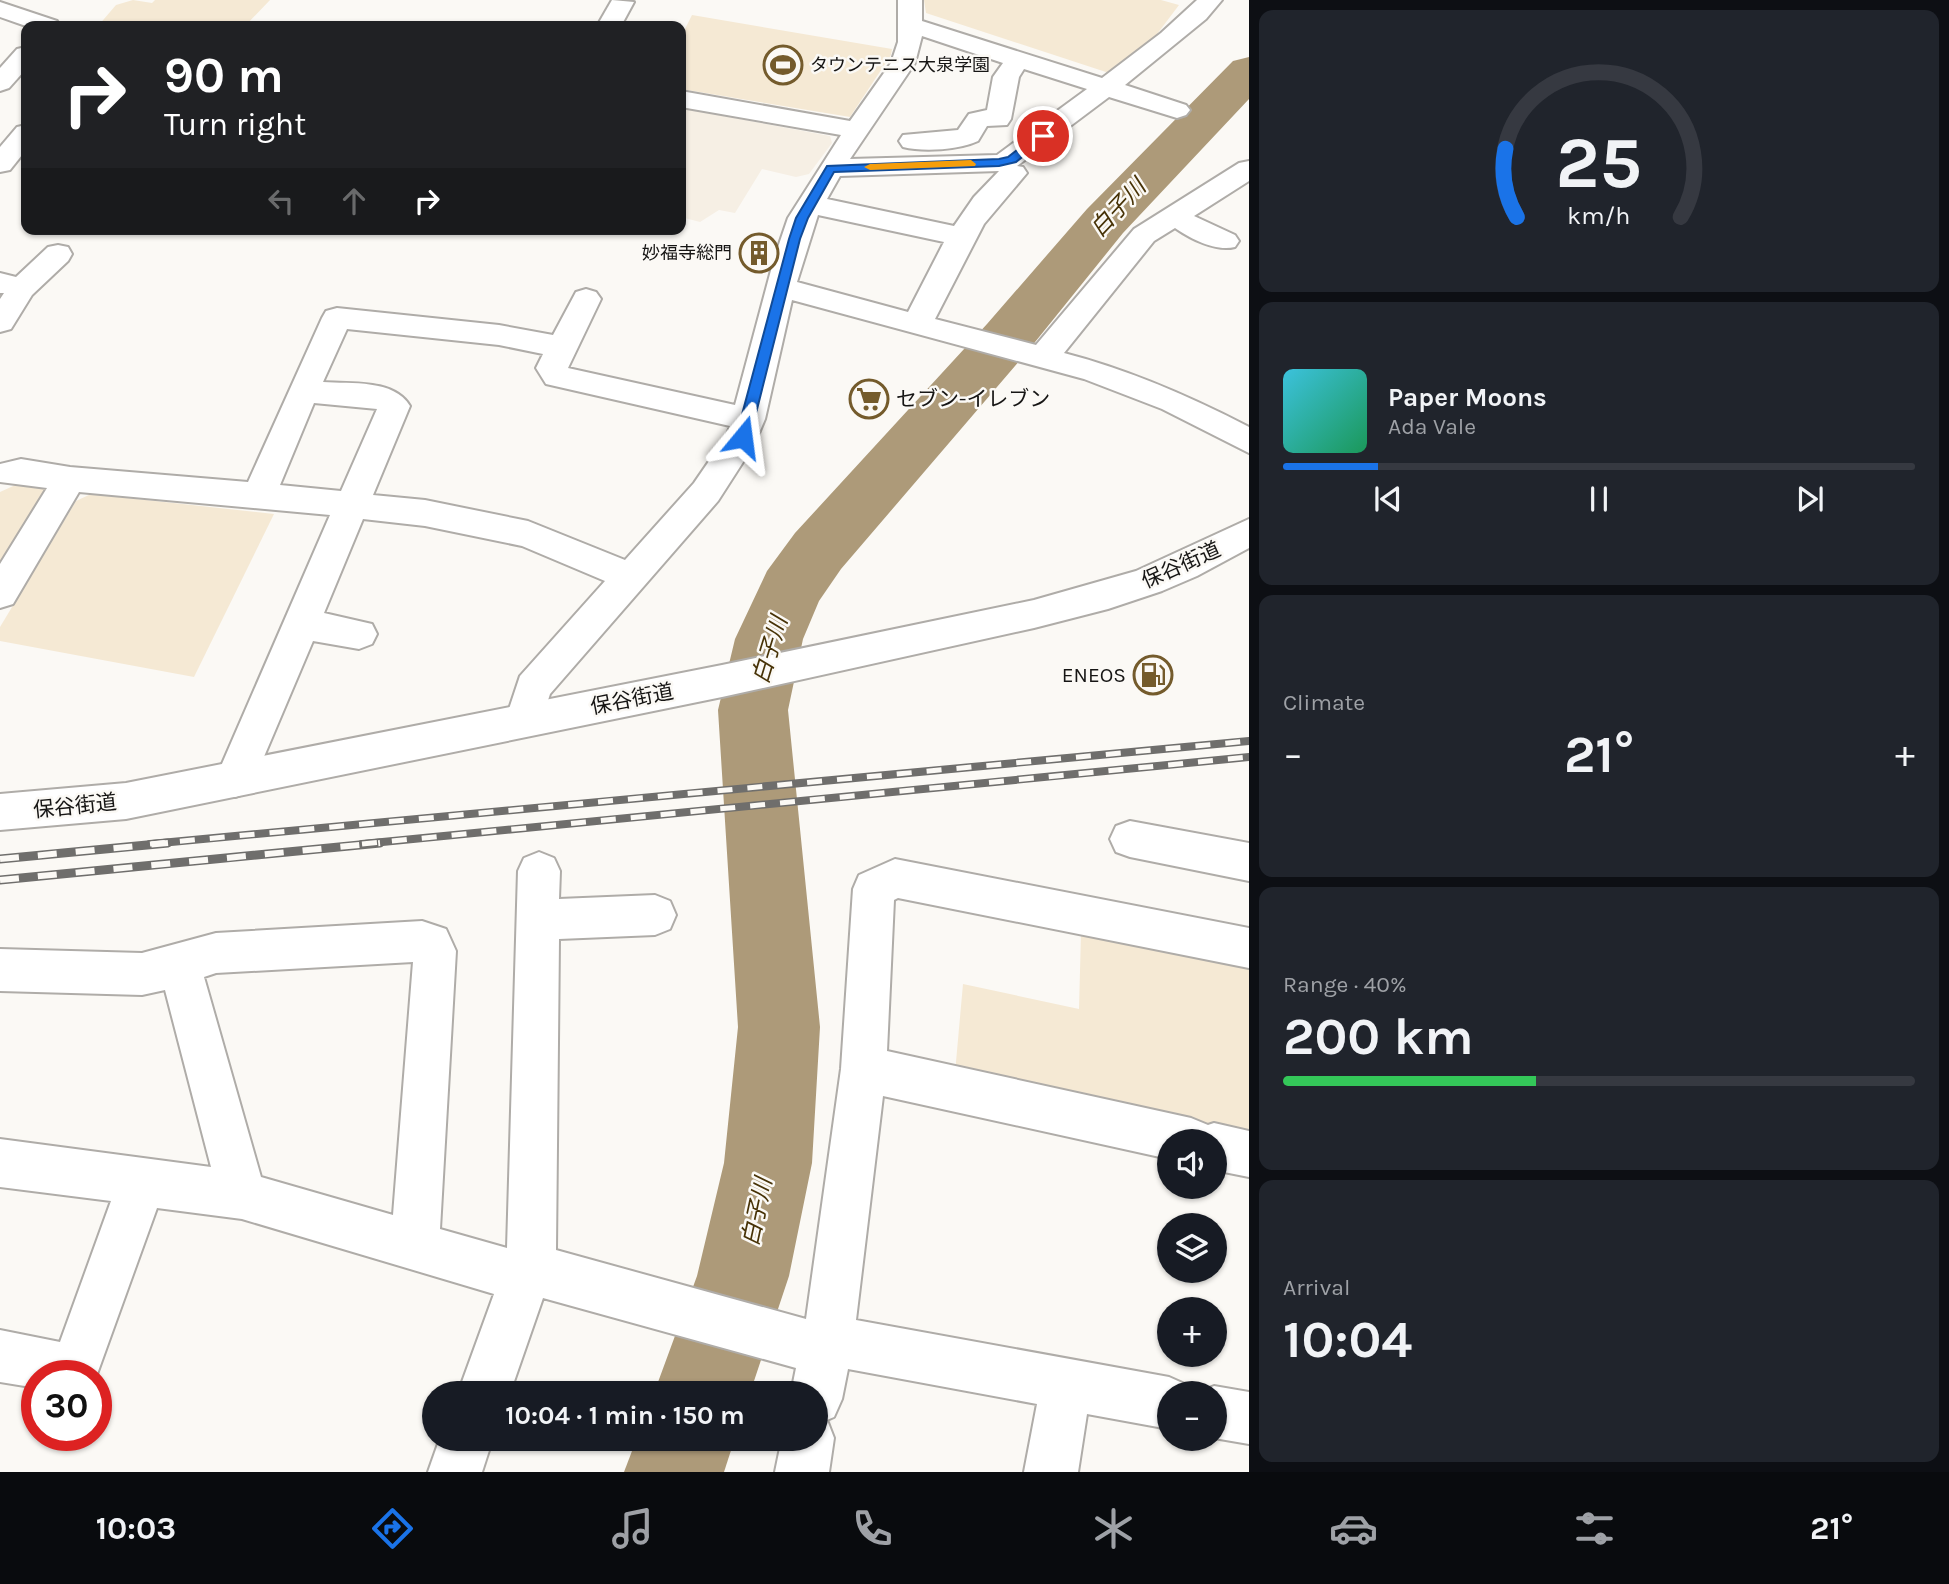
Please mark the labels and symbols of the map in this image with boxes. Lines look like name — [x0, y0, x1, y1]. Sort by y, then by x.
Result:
sports icon: タウンテニス大泉学園 — [762, 44, 804, 86]
place label: タウンテニス大泉学園 — [810, 54, 990, 76]
pin — [1013, 106, 1073, 166]
water label: 白子川 — [1085, 171, 1153, 242]
building icon: 妙福寺総門 — [738, 232, 780, 274]
place label: 妙福寺総門 — [642, 242, 732, 264]
supermarket icon: セブン-イレブン — [848, 378, 890, 420]
place label: セブン-イレブン — [896, 387, 1050, 411]
position arrow — [706, 400, 780, 474]
street label: 保谷街道 — [1138, 537, 1224, 593]
water label: 白子川 — [747, 610, 794, 687]
fuel station icon: ENEOS — [1132, 654, 1174, 696]
place label: ENEOS — [1062, 663, 1126, 687]
street label: 保谷街道 — [588, 679, 676, 719]
street label: 保谷街道 — [32, 790, 118, 822]
water label: 白子川 — [737, 1173, 778, 1249]
speed limit sign: 30 — [21, 1360, 112, 1451]

